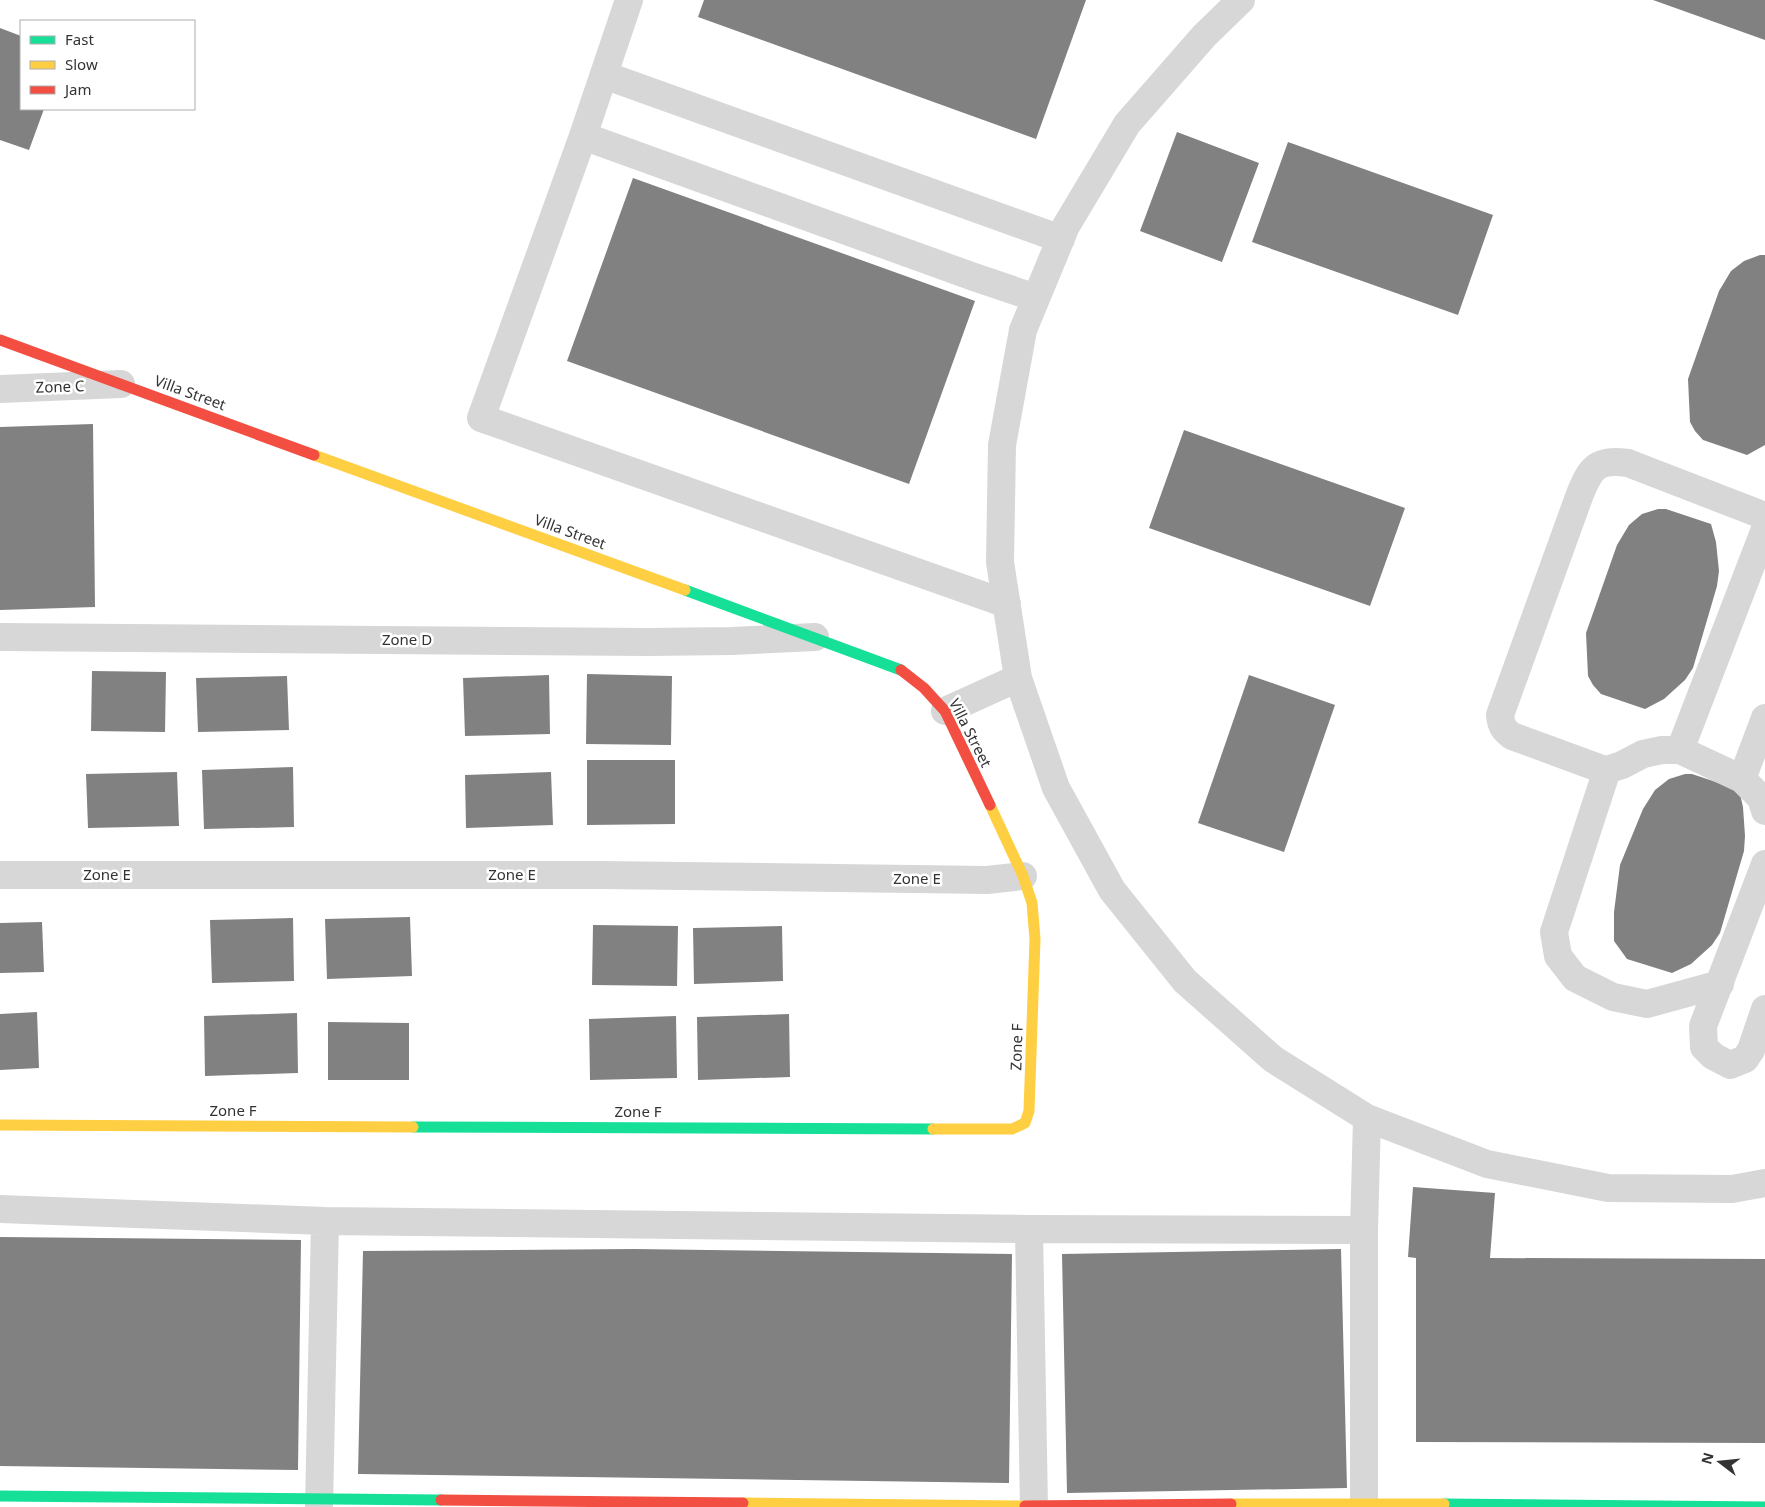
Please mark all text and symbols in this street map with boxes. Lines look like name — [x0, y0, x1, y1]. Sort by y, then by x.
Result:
legend — [20, 20, 195, 110]
text: Fast — [65, 29, 94, 49]
text: Slow — [65, 54, 98, 74]
text: Jam — [63, 79, 92, 99]
street label: Villa Street — [152, 370, 229, 414]
street label: Zone C — [35, 375, 85, 397]
street label: Villa Street — [532, 509, 609, 553]
street label: Zone D — [382, 629, 432, 649]
street label: Villa Street — [945, 695, 997, 771]
street label: Zone E — [83, 864, 131, 884]
street label: Zone E — [488, 864, 536, 884]
street label: Zone E — [893, 868, 941, 888]
street label: Zone F — [1005, 1023, 1027, 1071]
street label: Zone F — [209, 1100, 257, 1120]
street label: Zone F — [614, 1101, 662, 1121]
north arrow — [1695, 1437, 1745, 1487]
text: N — [1696, 1450, 1718, 1466]

